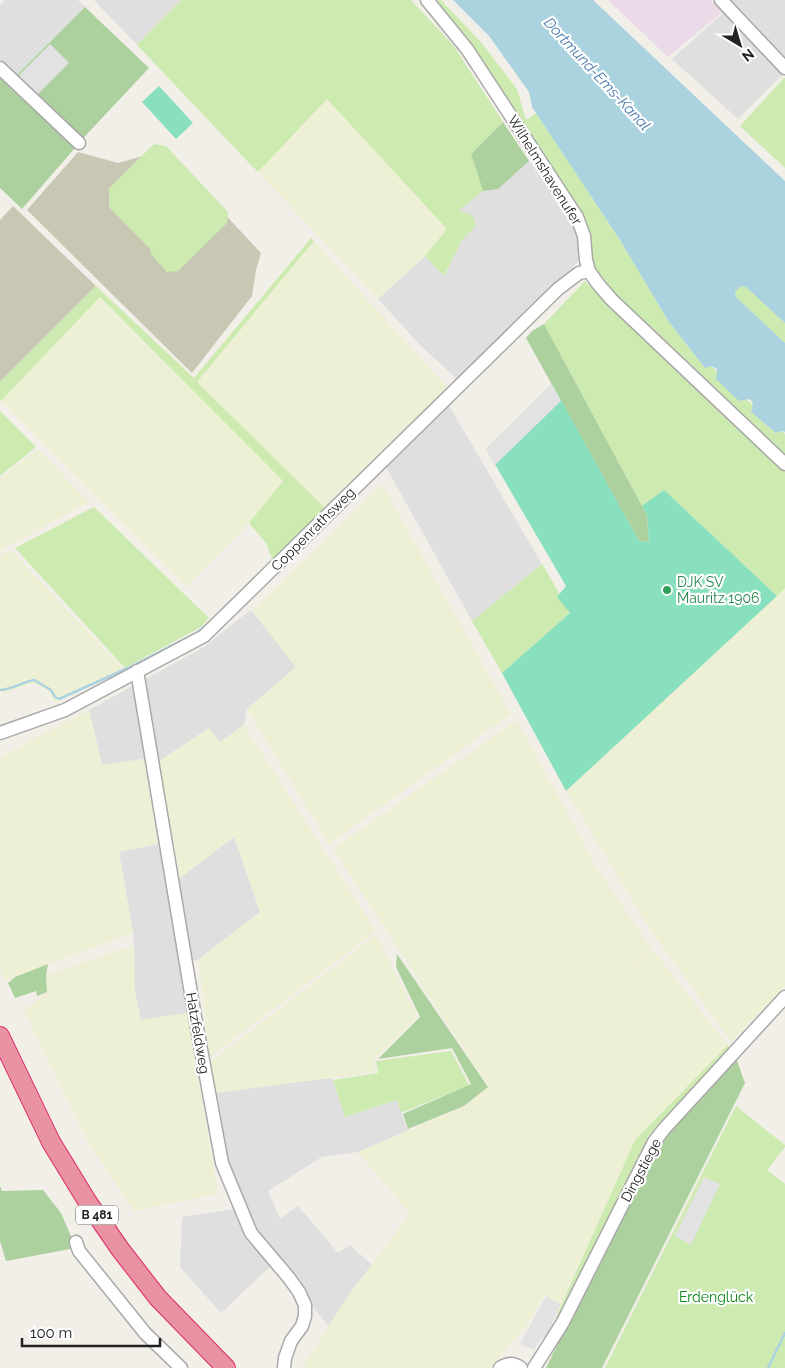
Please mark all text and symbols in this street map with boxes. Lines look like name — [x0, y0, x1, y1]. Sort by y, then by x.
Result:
water label: Dortmund-Ems-Kanal — [540, 14, 654, 134]
north arrow — [715, 20, 765, 70]
text: N — [739, 46, 757, 65]
street label: Wilhelmshavenufer — [505, 112, 585, 228]
street label: Coppenrathsweg — [268, 484, 358, 574]
place label: DJK SV Mauritz 1906 — [677, 574, 759, 606]
marker: DJK SV Mauritz 1906 — [661, 584, 673, 596]
street label: Hatzfeldweg — [183, 991, 213, 1075]
street label: Dingstiege — [618, 1136, 664, 1204]
road number: B 481 — [76, 1206, 118, 1224]
park label: Erdenglück — [679, 1289, 754, 1305]
scale bar — [22, 1316, 160, 1348]
text: 100 m — [30, 1324, 72, 1342]

